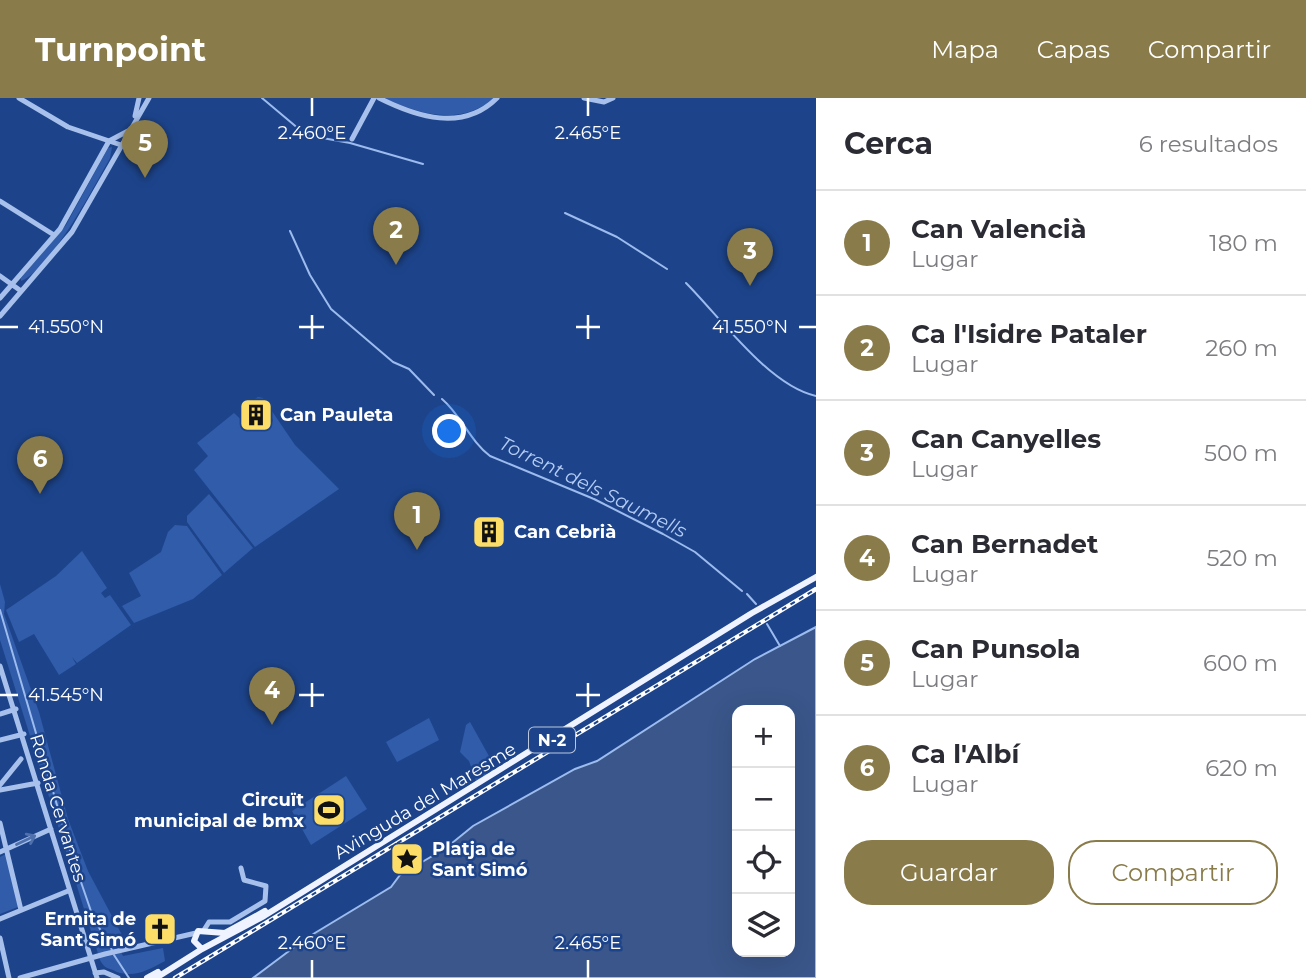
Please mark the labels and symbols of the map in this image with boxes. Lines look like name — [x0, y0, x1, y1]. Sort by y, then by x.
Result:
pin: 5 — [122, 120, 168, 178]
text: 2.460°E — [278, 122, 346, 144]
text: 2.465°E — [555, 122, 621, 144]
pin: 2 — [373, 207, 419, 265]
pin: 3 — [727, 228, 773, 286]
text: 41.550°N — [28, 316, 104, 338]
text: 41.550°N — [712, 316, 788, 338]
building icon: Can Pauleta — [237, 396, 275, 434]
place label: Can Pauleta — [280, 404, 393, 426]
your location — [432, 414, 466, 448]
water label: Torrent dels Saumells — [495, 432, 691, 542]
pin: 6 — [17, 436, 63, 494]
pin: 1 — [394, 492, 440, 550]
building icon: Can Cebrià — [470, 513, 508, 551]
place label: Can Cebrià — [514, 521, 616, 543]
pin: 4 — [249, 667, 295, 725]
text: 41.545°N — [28, 684, 104, 706]
road number: N-2 — [529, 727, 575, 752]
street label: Ronda Cervantes — [25, 731, 91, 885]
street label: Avinguda del Maresme — [330, 738, 520, 864]
place label: Circuït municipal de bmx — [134, 789, 304, 832]
sports icon: Circuït municipal de bmx — [310, 791, 348, 829]
one-way arrow — [15, 833, 36, 846]
place label: Platja de Sant Simó — [432, 838, 528, 881]
place icon: Platja de Sant Simó — [388, 840, 426, 878]
place label: Ermita de Sant Simó — [40, 908, 136, 951]
church icon: Ermita de Sant Simó — [141, 910, 179, 948]
text: 2.460°E — [278, 932, 346, 954]
text: 2.465°E — [555, 932, 621, 954]

